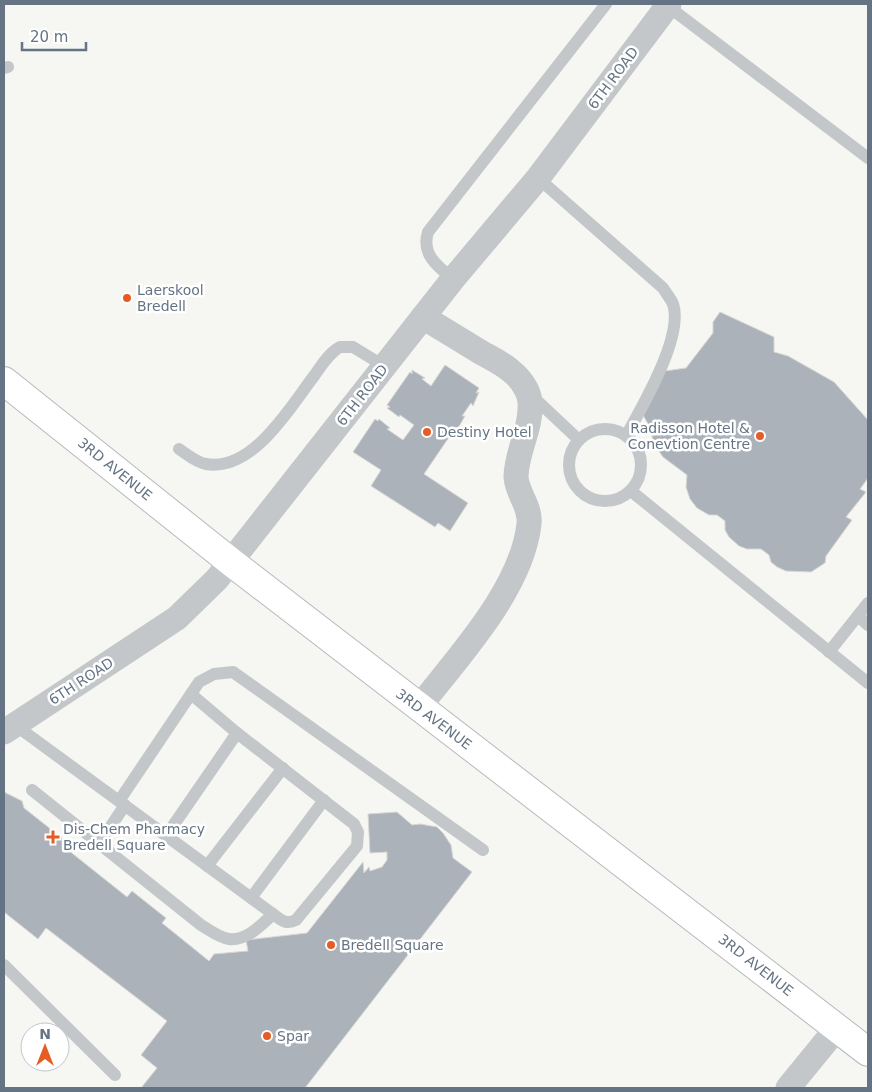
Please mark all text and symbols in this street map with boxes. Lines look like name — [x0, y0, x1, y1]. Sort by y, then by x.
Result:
scale bar — [22, 20, 86, 52]
text: 20 m — [30, 28, 68, 46]
street label: 6TH ROAD — [585, 44, 641, 112]
place label: Laerskool Bredell — [137, 282, 204, 314]
marker: Laerskool Bredell — [121, 292, 133, 304]
street label: 6TH ROAD — [333, 361, 391, 429]
place label: Radisson Hotel & Conevtion Centre — [628, 420, 750, 452]
place label: Destiny Hotel — [437, 424, 532, 440]
marker: Destiny Hotel — [421, 426, 433, 438]
marker: Radisson Hotel & Conevtion Centre — [754, 430, 766, 442]
street label: 3RD AVENUE — [75, 434, 155, 504]
street label: 6TH ROAD — [46, 654, 116, 708]
street label: 3RD AVENUE — [393, 685, 475, 753]
place label: Dis-Chem Pharmacy Bredell Square — [63, 821, 205, 853]
marker: Dis-Chem Pharmacy Bredell Square — [47, 831, 59, 843]
street label: 3RD AVENUE — [715, 931, 797, 999]
place label: Bredell Square — [341, 937, 444, 953]
marker: Bredell Square — [325, 939, 337, 951]
north arrow — [20, 1022, 70, 1072]
text: N — [39, 1026, 51, 1042]
place label: Spar — [277, 1028, 309, 1044]
marker: Spar — [261, 1030, 273, 1042]

